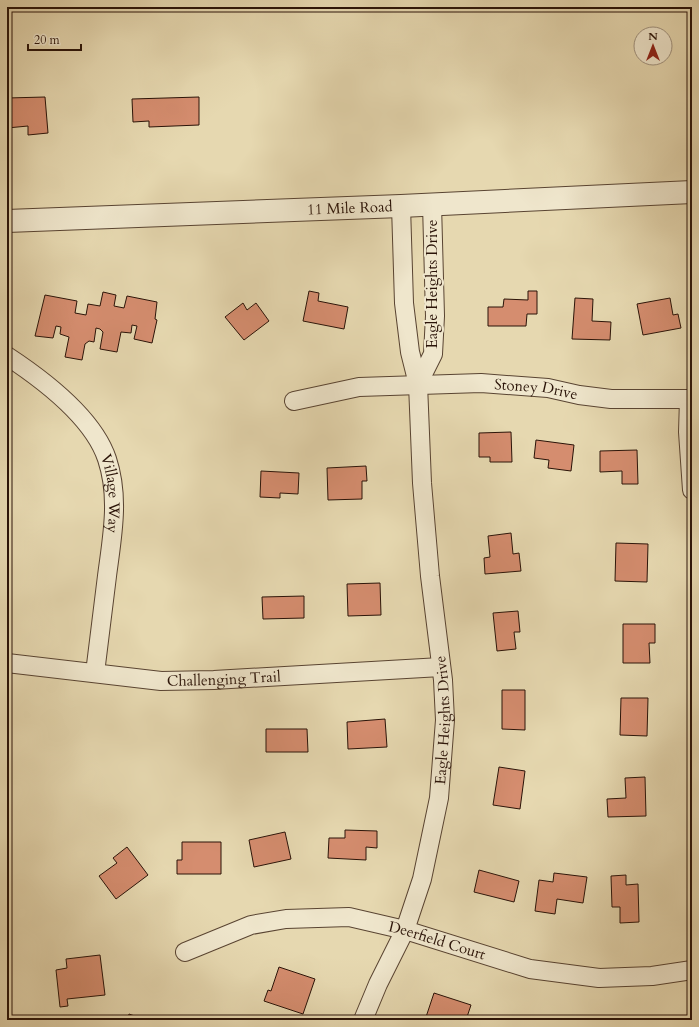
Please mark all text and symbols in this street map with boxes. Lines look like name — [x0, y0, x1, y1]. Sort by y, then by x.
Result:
scale bar — [28, 26, 81, 52]
north arrow — [633, 26, 673, 66]
text: N — [648, 29, 658, 44]
text: 20 m — [34, 32, 61, 48]
street label: 11 Mile Road — [307, 196, 393, 220]
street label: Eagle Heights Drive — [422, 219, 442, 349]
street label: Stoney Drive — [494, 374, 580, 404]
street label: Village Way — [96, 451, 124, 534]
street label: Eagle Heights Drive — [430, 654, 455, 785]
street label: Challenging Trail — [167, 666, 282, 691]
street label: Deerfield Court — [387, 917, 488, 965]

